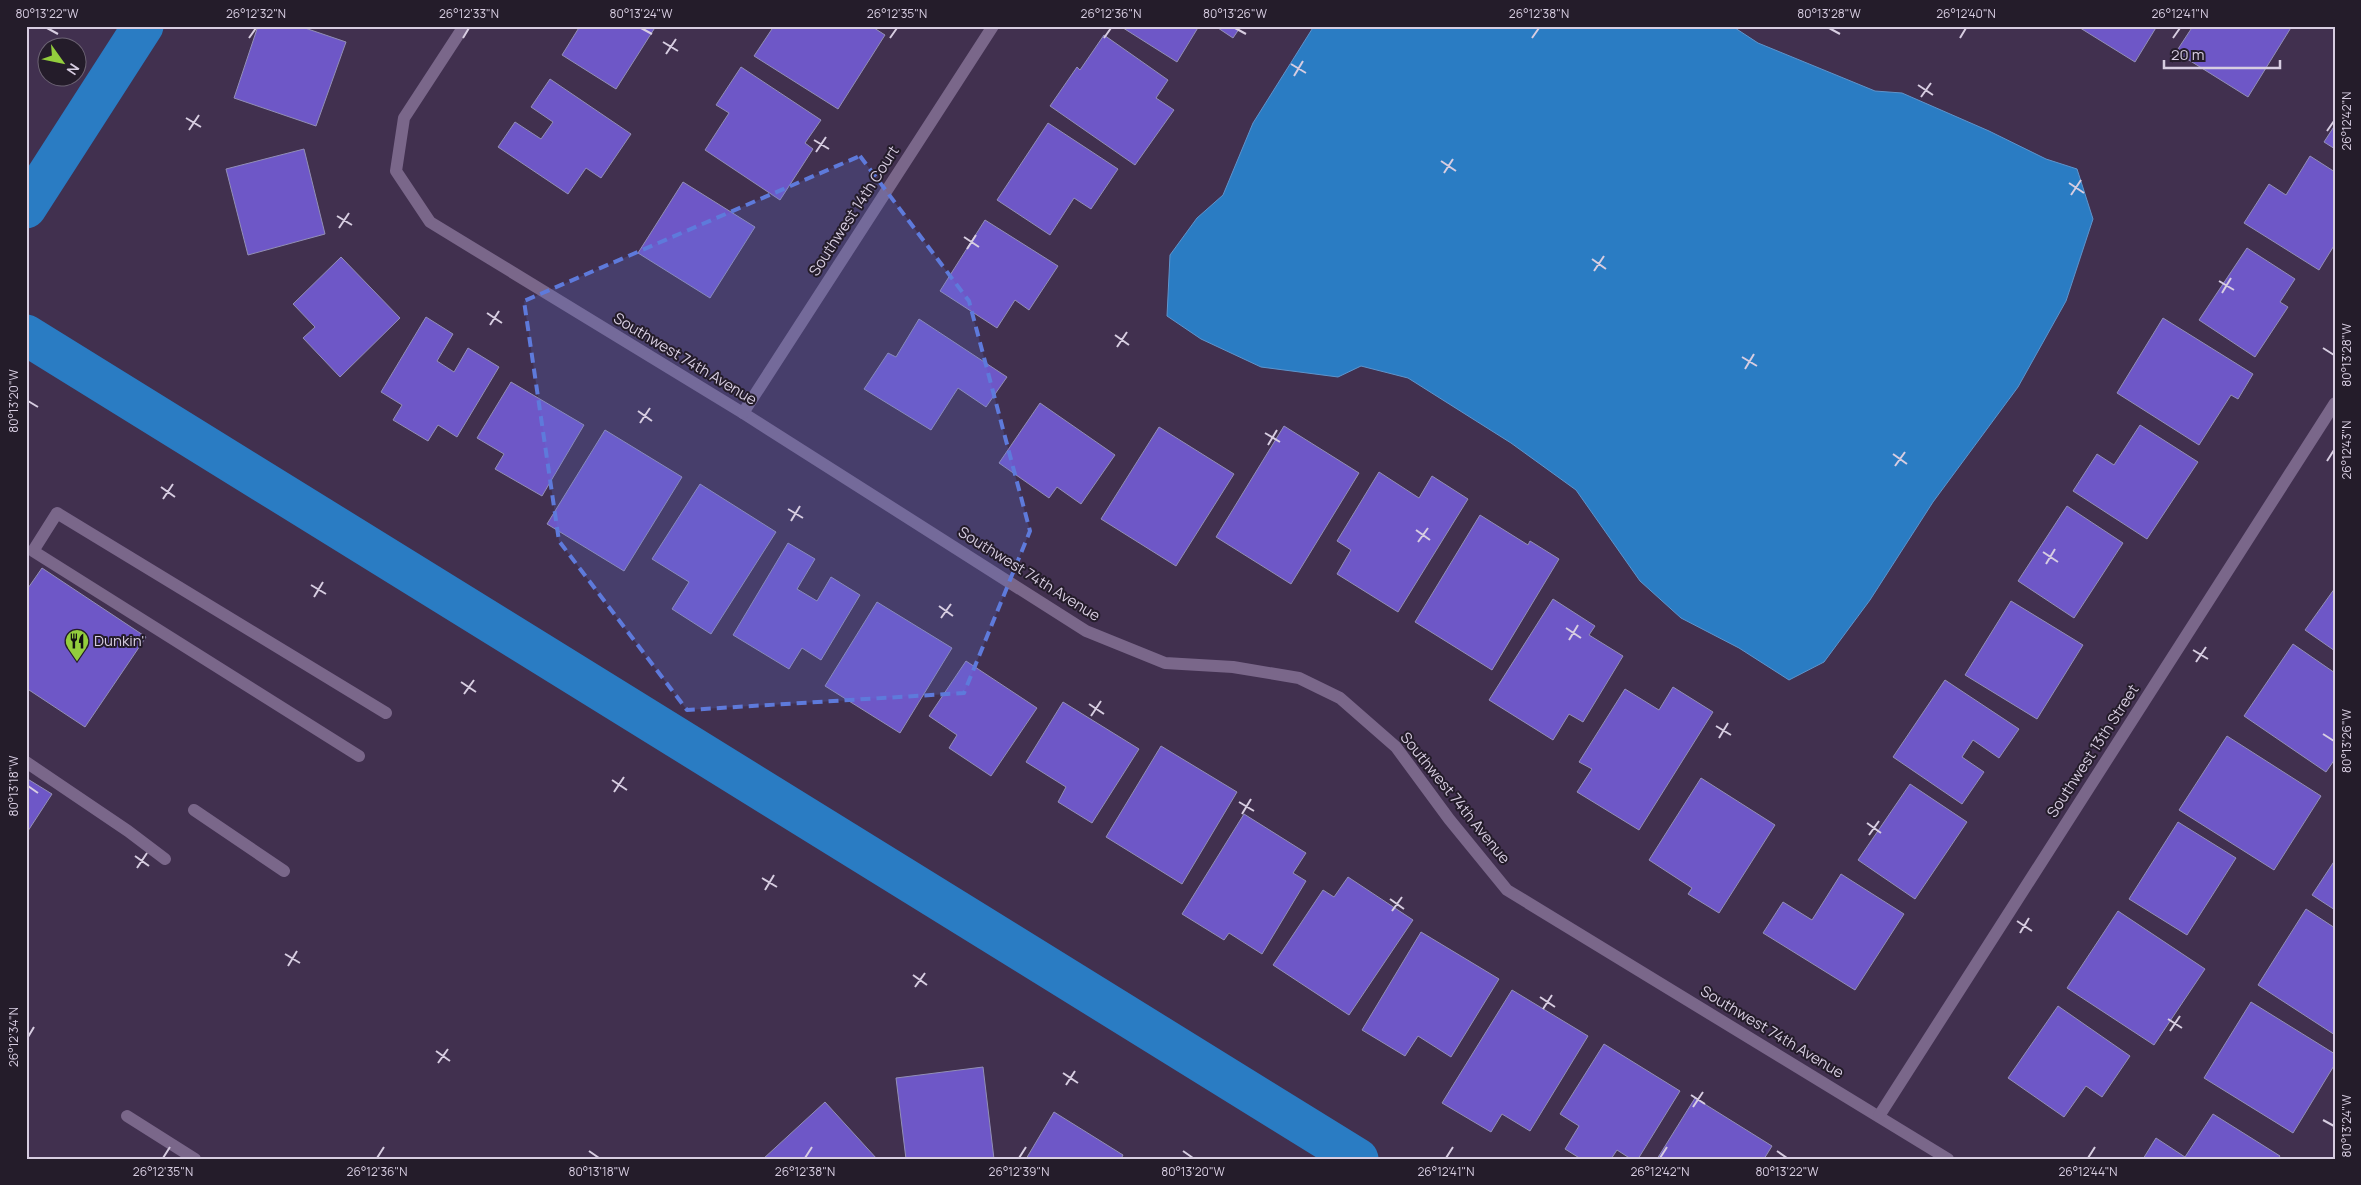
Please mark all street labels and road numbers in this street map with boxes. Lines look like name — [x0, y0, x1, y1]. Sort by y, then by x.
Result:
street label: Southwest 14th Court — [804, 142, 904, 280]
street label: Southwest 74th Avenue — [610, 307, 761, 410]
street label: Southwest 74th Avenue — [954, 521, 1104, 626]
street label: Southwest 13th Street — [2042, 680, 2144, 821]
street label: Southwest 74th Avenue — [1396, 727, 1515, 868]
street label: Southwest 74th Avenue — [1697, 980, 1848, 1083]

